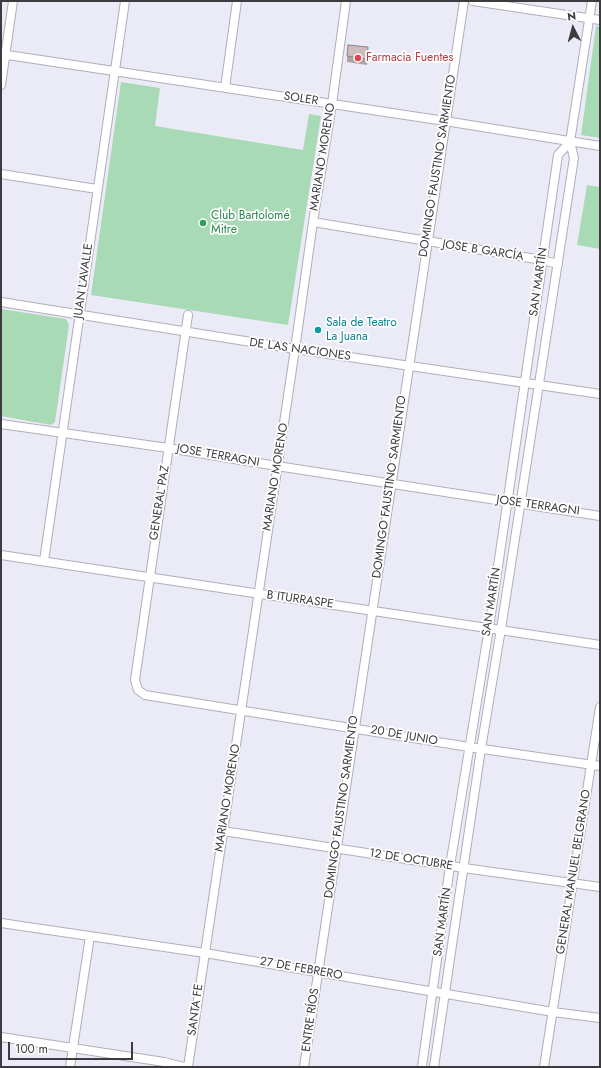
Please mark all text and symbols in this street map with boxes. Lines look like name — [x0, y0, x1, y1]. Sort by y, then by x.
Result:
north arrow — [553, 8, 593, 48]
text: N — [567, 8, 577, 24]
place label: Farmacia Fuentes — [366, 51, 453, 65]
marker: Farmacia Fuentes — [353, 53, 363, 63]
street label: DOMINGO FAUSTINO SARMIENTO — [416, 74, 460, 258]
street label: SOLER — [283, 89, 319, 109]
street label: MARIANO MORENO — [307, 102, 339, 212]
place label: Club Bartolomé Mitre — [211, 209, 290, 237]
marker: Club Bartolomé Mitre — [198, 218, 208, 228]
street label: JOSE B GARCÍA — [441, 237, 525, 265]
street label: JUAN LAVALLE — [72, 243, 96, 319]
street label: SAN MARTÍN — [527, 247, 551, 317]
place label: Sala de Teatro La Juana — [326, 316, 397, 344]
marker: Sala de Teatro La Juana — [313, 325, 323, 335]
street label: DE LAS NACIONES — [248, 336, 352, 364]
street label: DOMINGO FAUSTINO SARMIENTO — [370, 395, 410, 579]
street label: MARIANO MORENO — [260, 422, 292, 532]
street label: JOSE TERRAGNI — [175, 442, 261, 470]
street label: GENERAL PAZ — [147, 465, 173, 541]
street label: JOSE TERRAGNI — [495, 493, 581, 519]
street label: SAN MARTÍN — [479, 567, 505, 637]
street label: B ITURRASPE — [266, 588, 334, 612]
street label: DOMINGO FAUSTINO SARMIENTO — [322, 715, 362, 899]
street label: 20 DE JUNIO — [369, 723, 439, 749]
street label: MARIANO MORENO — [212, 743, 244, 853]
street label: GENERAL MANUEL BELGRANO — [554, 789, 594, 955]
street label: 12 DE OCTUBRE — [368, 846, 454, 874]
street label: SAN MARTÍN — [431, 887, 455, 957]
street label: 27 DE FEBRERO — [258, 955, 344, 983]
street label: SANTA FE — [185, 983, 207, 1037]
street label: ENTRE RÍOS — [299, 987, 323, 1053]
scale bar — [10, 1034, 135, 1060]
text: 100 m — [15, 1040, 48, 1058]

